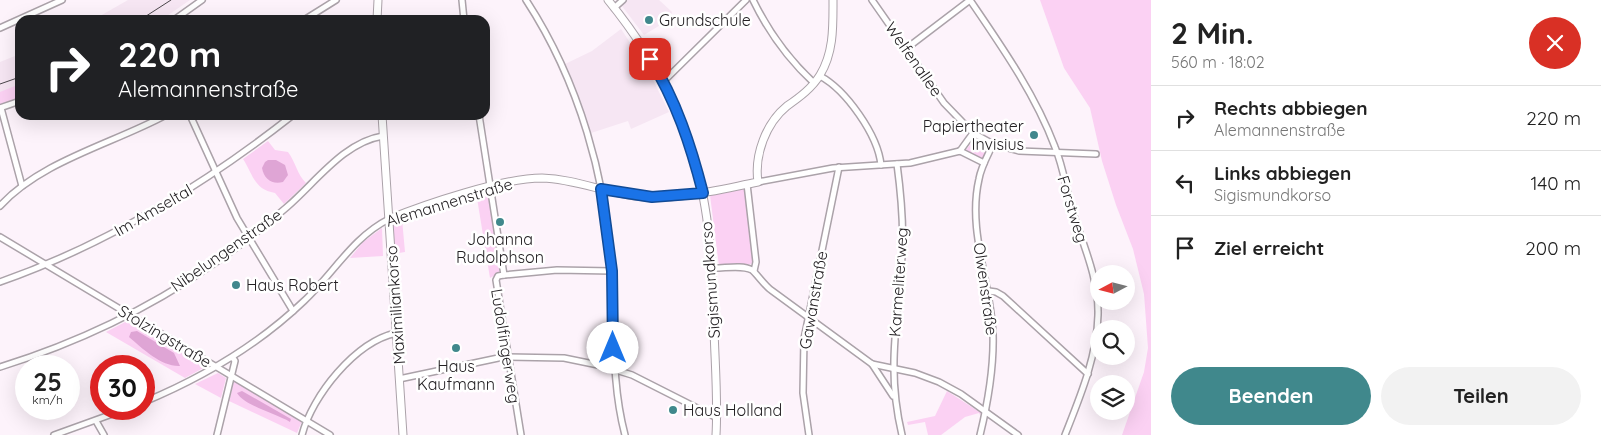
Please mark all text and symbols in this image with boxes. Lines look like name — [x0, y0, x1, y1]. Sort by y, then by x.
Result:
place label: Grundschule — [659, 10, 751, 30]
marker: Grundschule — [643, 14, 655, 26]
text: 2 Min. — [1171, 14, 1253, 52]
button: close — [1529, 17, 1581, 69]
street label: Welfenallee — [881, 18, 947, 100]
text: 220 m — [118, 32, 221, 76]
icon: right — [35, 35, 100, 100]
pin — [629, 38, 671, 80]
icon: arrive — [636, 45, 664, 73]
text: 560 m · 18:02 — [1171, 52, 1265, 72]
text: Alemannenstraße — [118, 75, 299, 103]
text: Rechts abbiegen — [1214, 96, 1367, 120]
icon: right — [1171, 104, 1199, 132]
text: 220 m — [1526, 106, 1581, 130]
place label: Papiertheater Invisius — [923, 116, 1024, 154]
text: Alemannenstraße — [1214, 120, 1345, 140]
marker: Papiertheater Invisius — [1028, 129, 1040, 141]
text: Links abbiegen — [1214, 161, 1351, 185]
icon: left — [1171, 169, 1199, 197]
text: 140 m — [1530, 171, 1581, 195]
street label: Alemannenstraße — [383, 173, 515, 231]
street label: Forstweg — [1053, 173, 1093, 245]
street label: Im Amseltal — [110, 180, 196, 240]
text: Sigismundkorso — [1214, 185, 1331, 205]
street label: Nibelungenstraße — [167, 204, 285, 296]
marker: Johanna Rudolphson — [494, 216, 506, 228]
street label: Sigismundkorso — [696, 221, 724, 339]
street label: Karmeliterweg — [884, 227, 912, 337]
place label: Johanna Rudolphson — [456, 229, 544, 267]
icon: arrive — [1171, 234, 1199, 262]
text: Ziel erreicht — [1214, 236, 1324, 260]
text: 200 m — [1525, 236, 1581, 260]
street label: Olwenstraße — [970, 241, 1002, 337]
street label: Maximiliankorso — [381, 245, 409, 365]
street label: Gawanstraße — [795, 249, 831, 351]
north arrow — [1090, 265, 1135, 310]
map controls — [1090, 265, 1135, 420]
place label: Haus Robert — [246, 275, 339, 295]
marker: Haus Robert — [230, 279, 242, 291]
street label: Ludolfingerweg — [487, 287, 525, 405]
street label: Stolzingstraße — [115, 300, 215, 372]
button: search — [1090, 320, 1135, 365]
position arrow — [586, 321, 638, 373]
marker: Haus Kaufmann — [450, 342, 462, 354]
speed limit sign: 30 — [90, 355, 155, 420]
place label: Haus Kaufmann — [417, 356, 495, 394]
text: 25 — [33, 366, 62, 397]
button: Beenden — [1171, 367, 1371, 425]
button: Teilen — [1381, 367, 1581, 425]
button: layers — [1090, 375, 1135, 420]
text: km/h — [32, 392, 63, 407]
place label: Haus Holland — [683, 400, 782, 420]
marker: Haus Holland — [667, 404, 679, 416]

